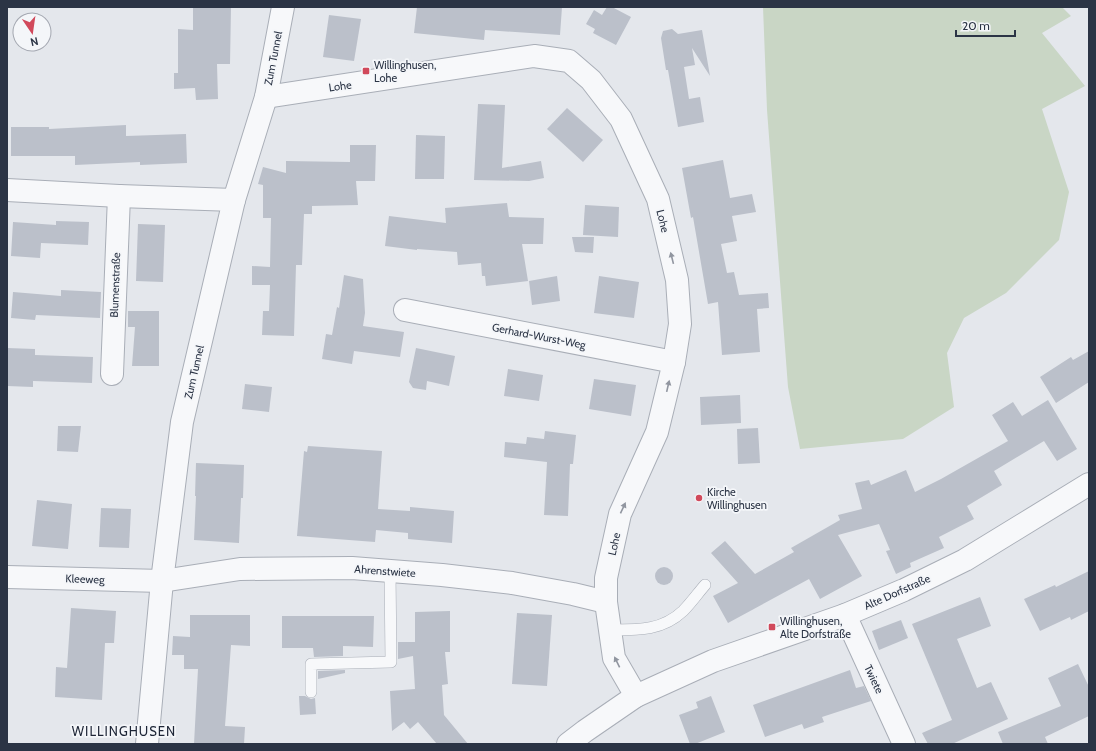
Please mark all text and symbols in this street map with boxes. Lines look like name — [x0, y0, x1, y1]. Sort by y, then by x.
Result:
north arrow — [12, 12, 52, 52]
scale bar — [956, 12, 1015, 38]
text: 20 m — [962, 18, 990, 33]
street label: Zum Tunnel — [261, 29, 285, 86]
text: N — [29, 34, 40, 49]
place label: Willinghusen, Lohe — [374, 58, 436, 85]
marker: Willinghusen, Lohe — [361, 66, 371, 76]
street label: Lohe — [328, 77, 353, 95]
street label: Lohe — [653, 208, 673, 234]
street label: Blumenstraße — [107, 252, 123, 318]
one-way arrow — [669, 252, 675, 264]
street label: Gerhard-Wurst-Weg — [491, 320, 587, 352]
street label: Zum Tunnel — [181, 343, 207, 400]
one-way arrow — [666, 380, 672, 393]
place label: Kirche Willinghusen — [707, 485, 767, 512]
marker: Kirche Willinghusen — [694, 493, 704, 503]
one-way arrow — [620, 502, 626, 513]
street label: Lohe — [605, 531, 623, 557]
street label: Ahrenstwiete — [354, 562, 416, 580]
street label: Kleeweg — [65, 571, 105, 587]
street label: Alte Dorfstraße — [862, 571, 933, 613]
place label: Willinghusen, Alte Dorfstraße — [780, 614, 851, 641]
marker: Willinghusen, Alte Dorfstraße — [767, 622, 777, 632]
one-way arrow — [614, 656, 620, 668]
street label: Twiete — [861, 662, 887, 696]
district label: WILLINGHUSEN — [72, 723, 176, 739]

